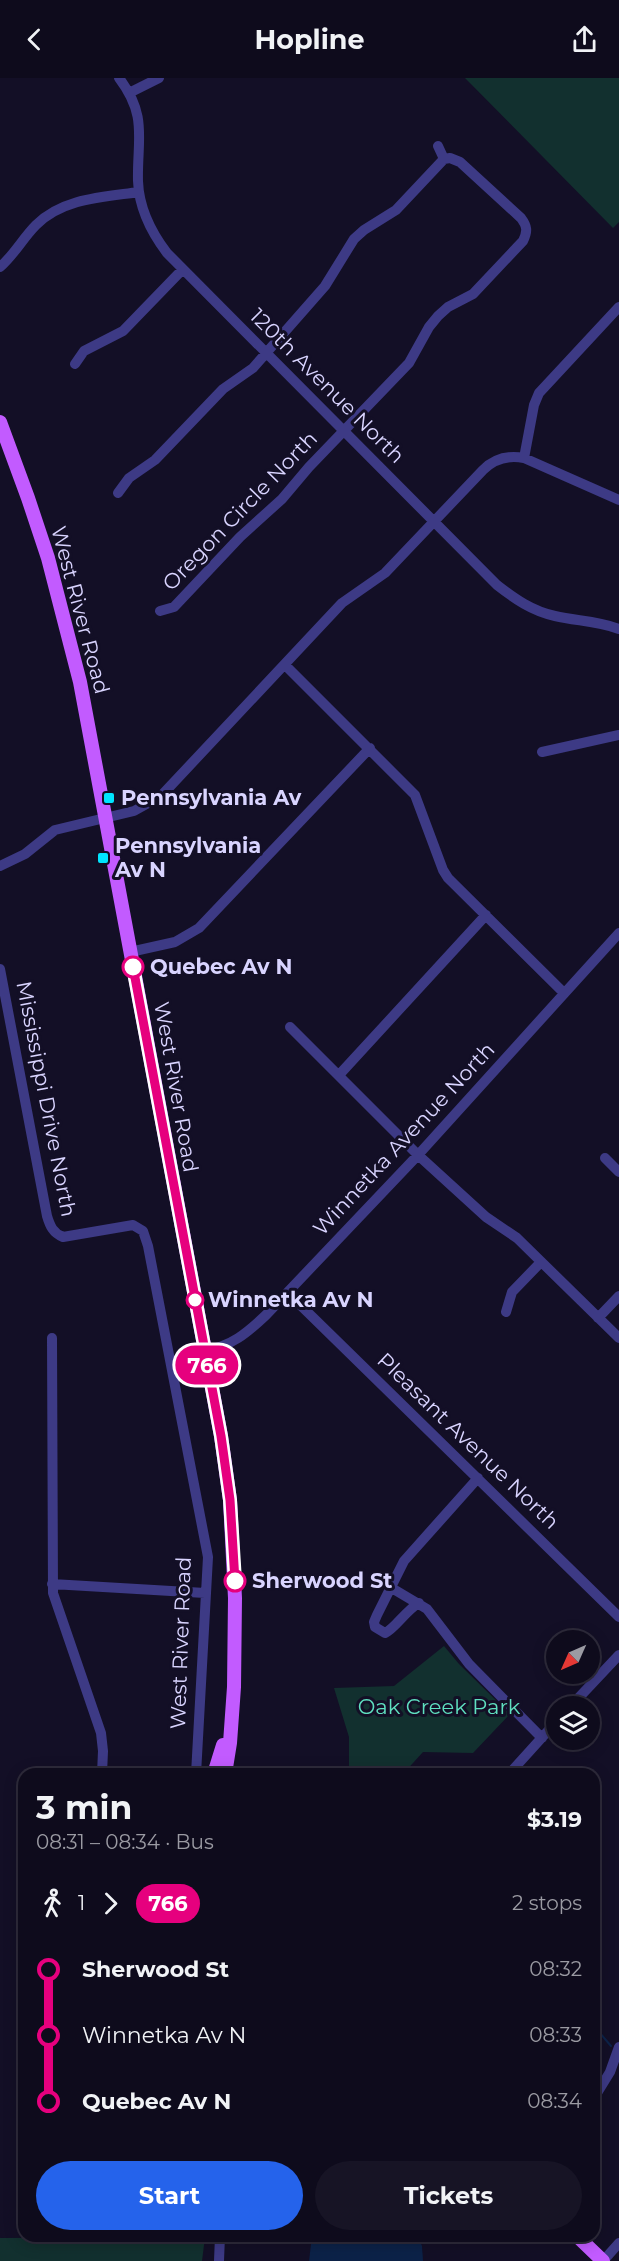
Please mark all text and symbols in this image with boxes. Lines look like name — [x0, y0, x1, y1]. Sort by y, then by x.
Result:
icon: back — [18, 23, 51, 56]
text: Hopline — [254, 23, 365, 56]
icon: share — [568, 23, 601, 56]
street label: 120th Avenue North — [245, 303, 410, 468]
street label: Oregon Circle North — [157, 426, 322, 595]
street label: West River Road — [46, 523, 115, 696]
place label: Pennsylvania Av — [121, 785, 302, 810]
marker: Pennsylvania Av — [102, 791, 116, 805]
place label: Pennsylvania Av N — [114, 833, 261, 882]
marker: Pennsylvania Av N — [96, 851, 110, 865]
place label: Quebec Av N — [150, 954, 292, 979]
marker: Quebec Av N — [122, 956, 144, 978]
street label: Mississippi Drive North — [11, 979, 82, 1219]
street label: West River Road — [149, 1000, 204, 1174]
street label: Winnetka Avenue North — [308, 1037, 500, 1240]
place label: Winnetka Av N — [208, 1287, 374, 1312]
marker: Winnetka Av N — [186, 1291, 204, 1309]
line badge: 766 — [172, 1346, 242, 1384]
street label: Pleasant Avenue North — [372, 1347, 564, 1534]
text: 766 — [187, 1353, 227, 1378]
street label: West River Road — [165, 1556, 196, 1730]
place label: Sherwood St — [252, 1568, 393, 1593]
marker: Sherwood St — [224, 1570, 246, 1592]
north arrow — [546, 1630, 600, 1684]
map controls — [546, 1630, 600, 1750]
park label: Oak Creek Park — [358, 1694, 521, 1719]
button: layers — [546, 1696, 600, 1750]
text: 3 min — [36, 1787, 132, 1827]
text: $3.19 — [527, 1806, 582, 1833]
text: 08:31 – 08:34 · Bus — [36, 1830, 214, 1854]
icon: walk — [36, 1887, 69, 1920]
icon: forward — [94, 1887, 127, 1920]
text: 1 — [78, 1891, 85, 1915]
text: 766 — [148, 1891, 188, 1916]
text: 2 stops — [512, 1891, 582, 1915]
text: Sherwood St — [82, 1956, 229, 1983]
text: 08:32 — [529, 1957, 582, 1981]
text: Winnetka Av N — [82, 2022, 246, 2049]
text: 08:33 — [529, 2023, 582, 2047]
text: Quebec Av N — [82, 2088, 231, 2115]
text: 08:34 — [527, 2089, 582, 2113]
button: Start — [36, 2161, 303, 2230]
button: Tickets — [315, 2161, 582, 2230]

